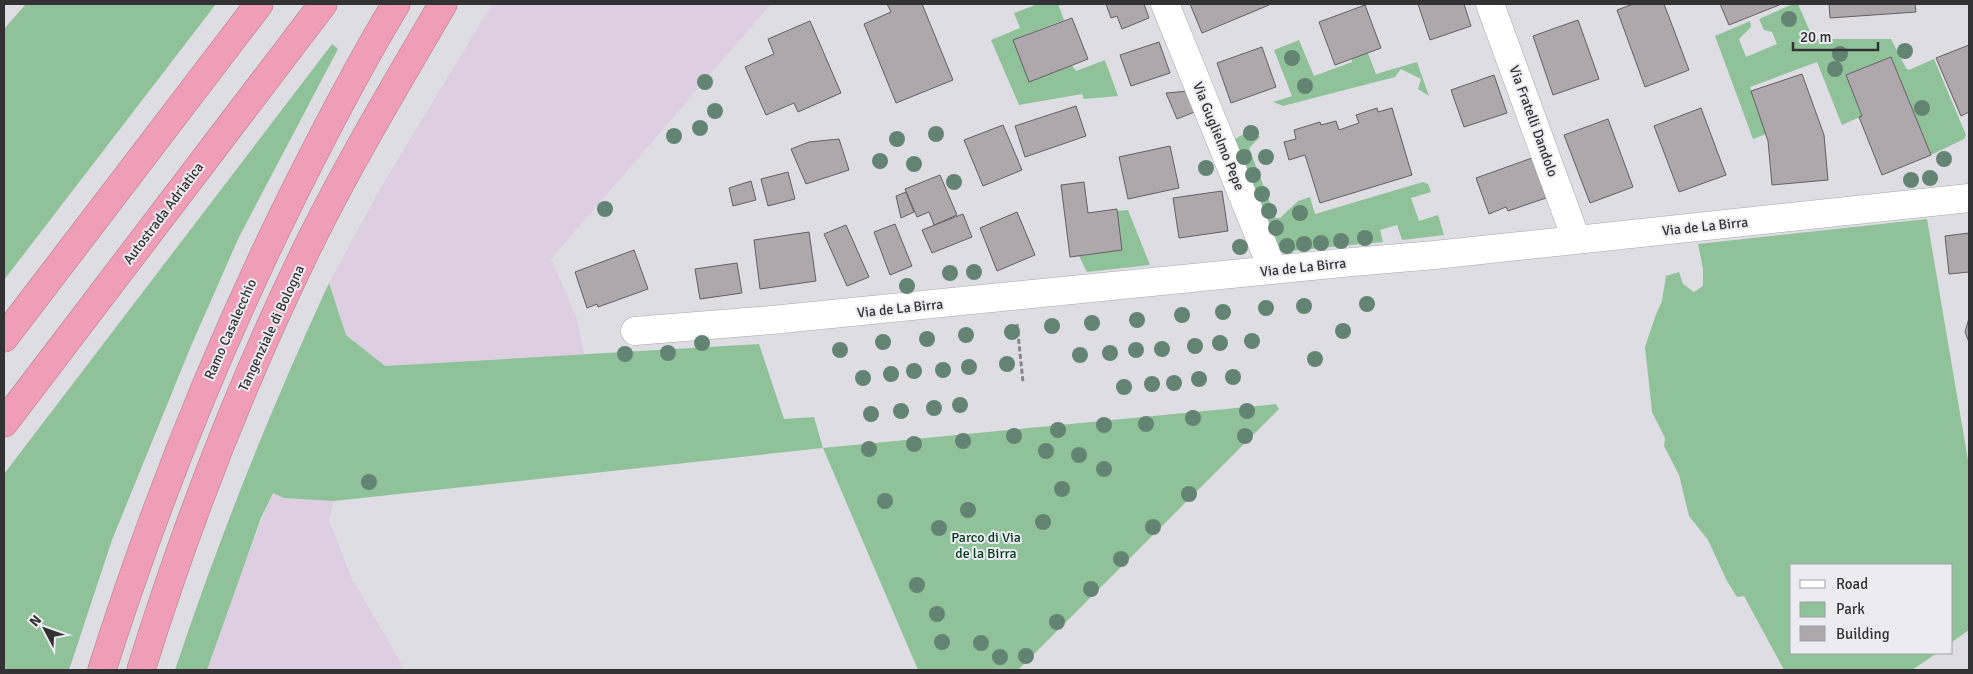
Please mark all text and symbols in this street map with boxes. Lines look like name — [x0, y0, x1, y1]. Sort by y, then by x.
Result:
scale bar — [1793, 20, 1878, 52]
text: 20 m — [1800, 28, 1831, 46]
street label: Via Fratelli Dandolo — [1505, 63, 1562, 179]
street label: Via Guglielmo Pepe — [1189, 79, 1248, 193]
street label: Autostrada Adriatica — [119, 159, 207, 268]
street label: Via de La Birra — [1661, 214, 1749, 239]
street label: Via de La Birra — [1259, 255, 1347, 280]
street label: Tangenziale di Bologna — [235, 262, 308, 394]
street label: Ramo Casalecchio — [201, 276, 260, 382]
street label: Via de La Birra — [856, 296, 944, 321]
park label: Parco di Via de la Birra — [951, 529, 1021, 562]
legend — [1790, 564, 1953, 654]
text: Road — [1836, 575, 1868, 593]
text: Park — [1836, 600, 1865, 618]
north arrow — [20, 604, 70, 654]
text: N — [26, 612, 45, 630]
text: Building — [1836, 625, 1890, 643]

